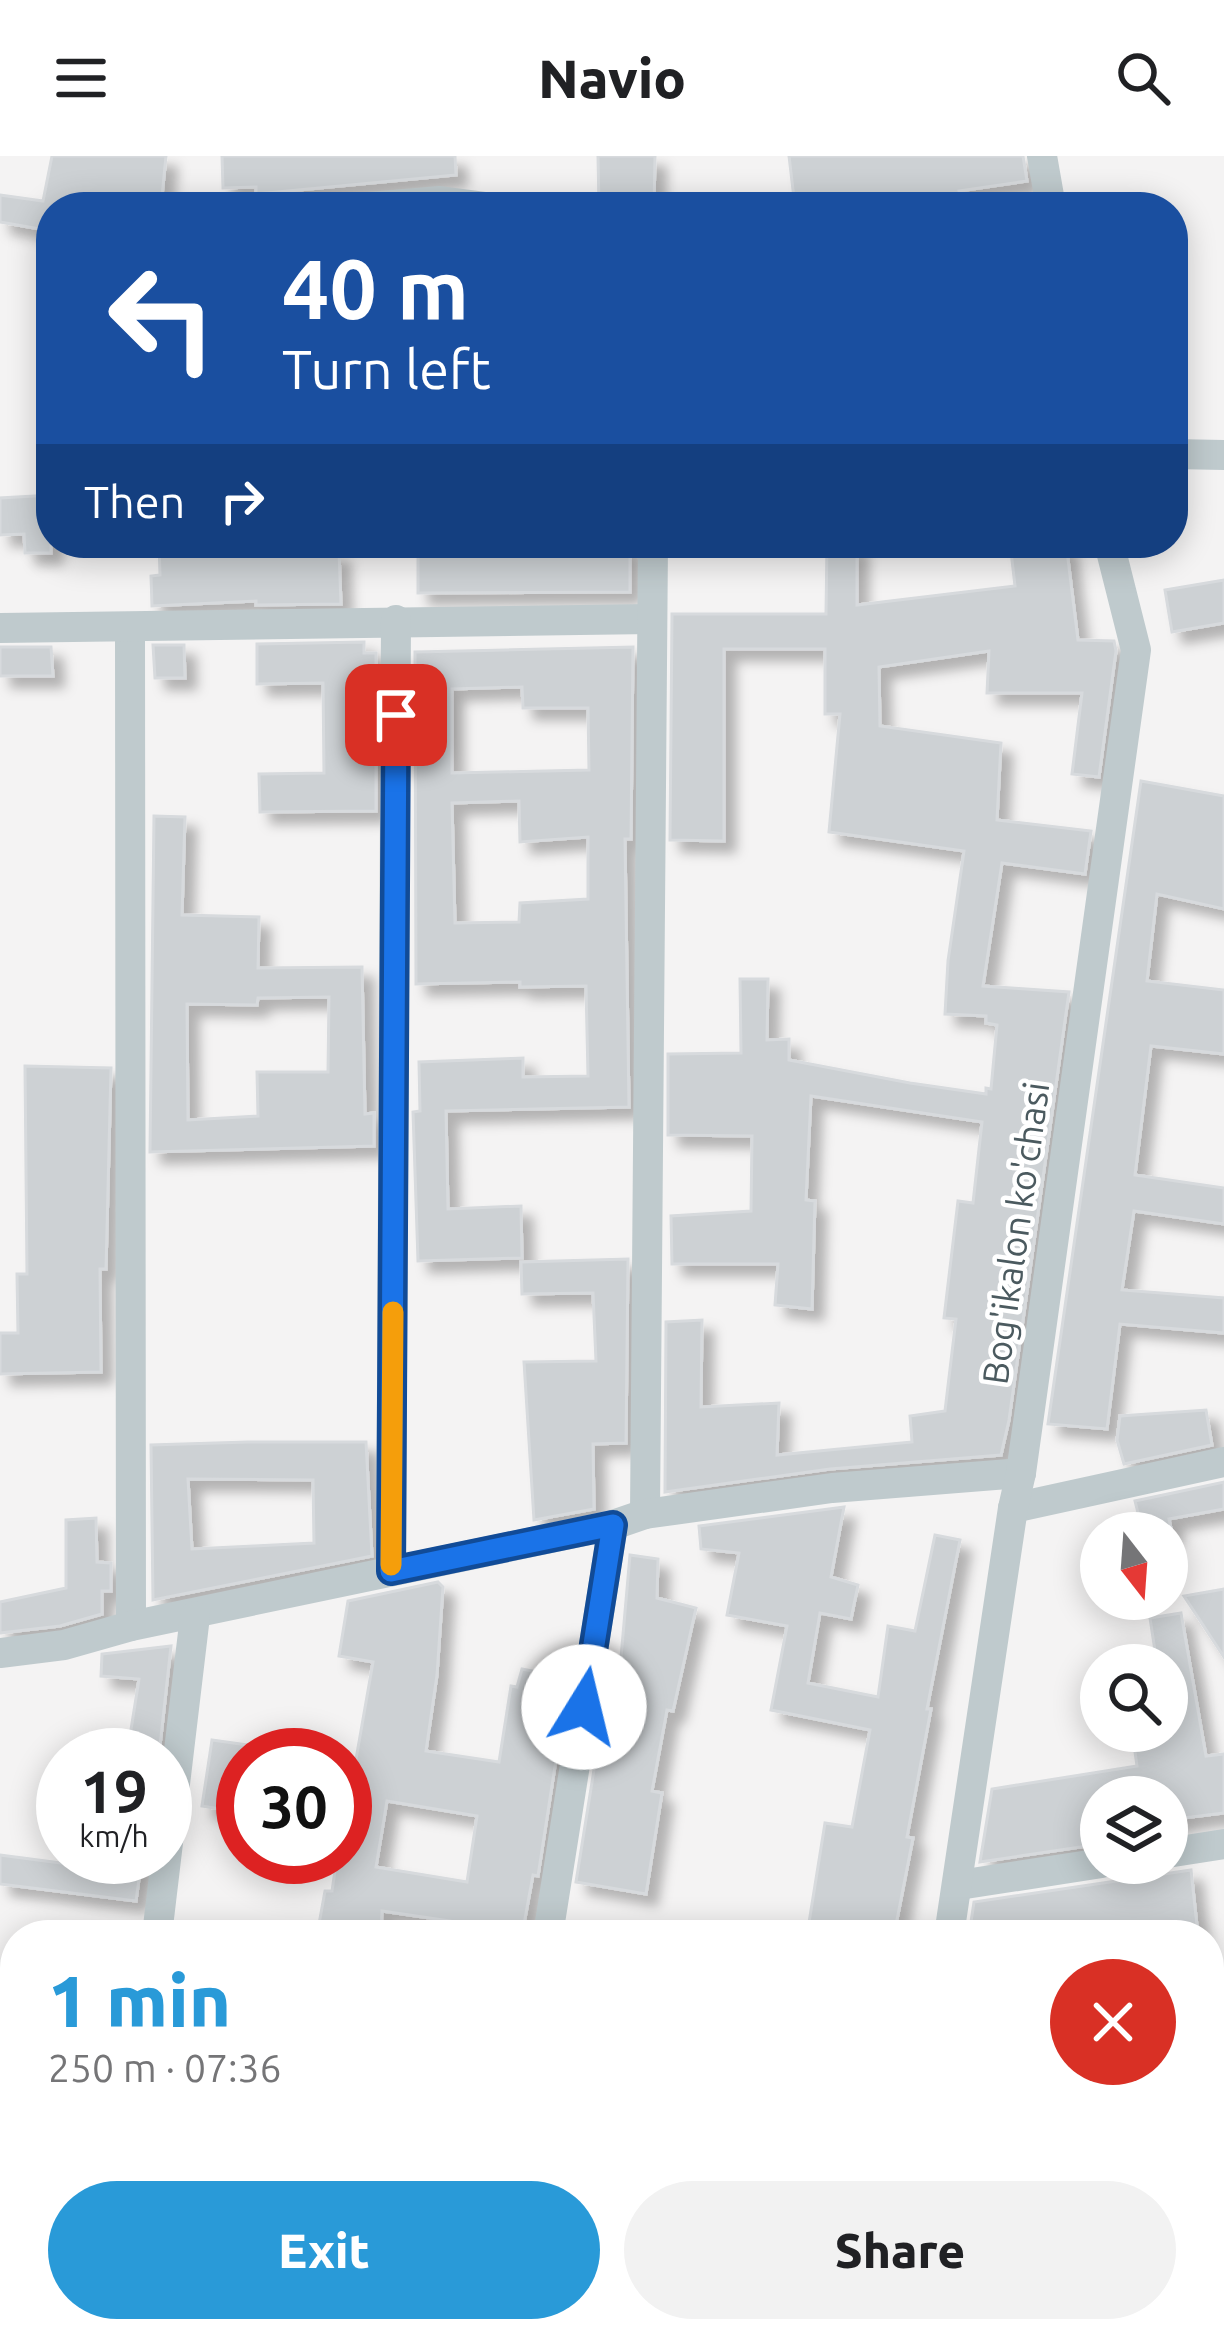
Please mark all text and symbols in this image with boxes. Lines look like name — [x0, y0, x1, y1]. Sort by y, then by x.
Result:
icon: menu — [48, 45, 114, 111]
icon: search — [1110, 45, 1176, 111]
text: Navio — [538, 48, 686, 108]
icon: left — [84, 240, 240, 396]
text: 40 m — [282, 241, 469, 335]
text: Turn left — [282, 339, 491, 399]
icon: right — [209, 468, 275, 534]
text: Then — [84, 476, 185, 527]
pin — [345, 664, 447, 766]
icon: arrive — [363, 682, 429, 748]
street label: Bog'ikalon ko'chasi — [974, 1079, 1056, 1387]
north arrow — [1080, 1512, 1188, 1620]
map controls — [1080, 1512, 1188, 1884]
position arrow — [521, 1644, 647, 1770]
button: search — [1080, 1644, 1188, 1752]
speed limit sign: 30 — [216, 1728, 372, 1884]
text: 19 — [80, 1757, 148, 1824]
button: layers — [1080, 1776, 1188, 1884]
text: km/h — [79, 1819, 149, 1853]
button: close — [1050, 1959, 1176, 2085]
text: 1 min — [48, 1960, 231, 2041]
text: 250 m · 07:36 — [48, 2046, 282, 2089]
button: Exit — [48, 2181, 600, 2319]
button: Share — [624, 2181, 1176, 2319]

